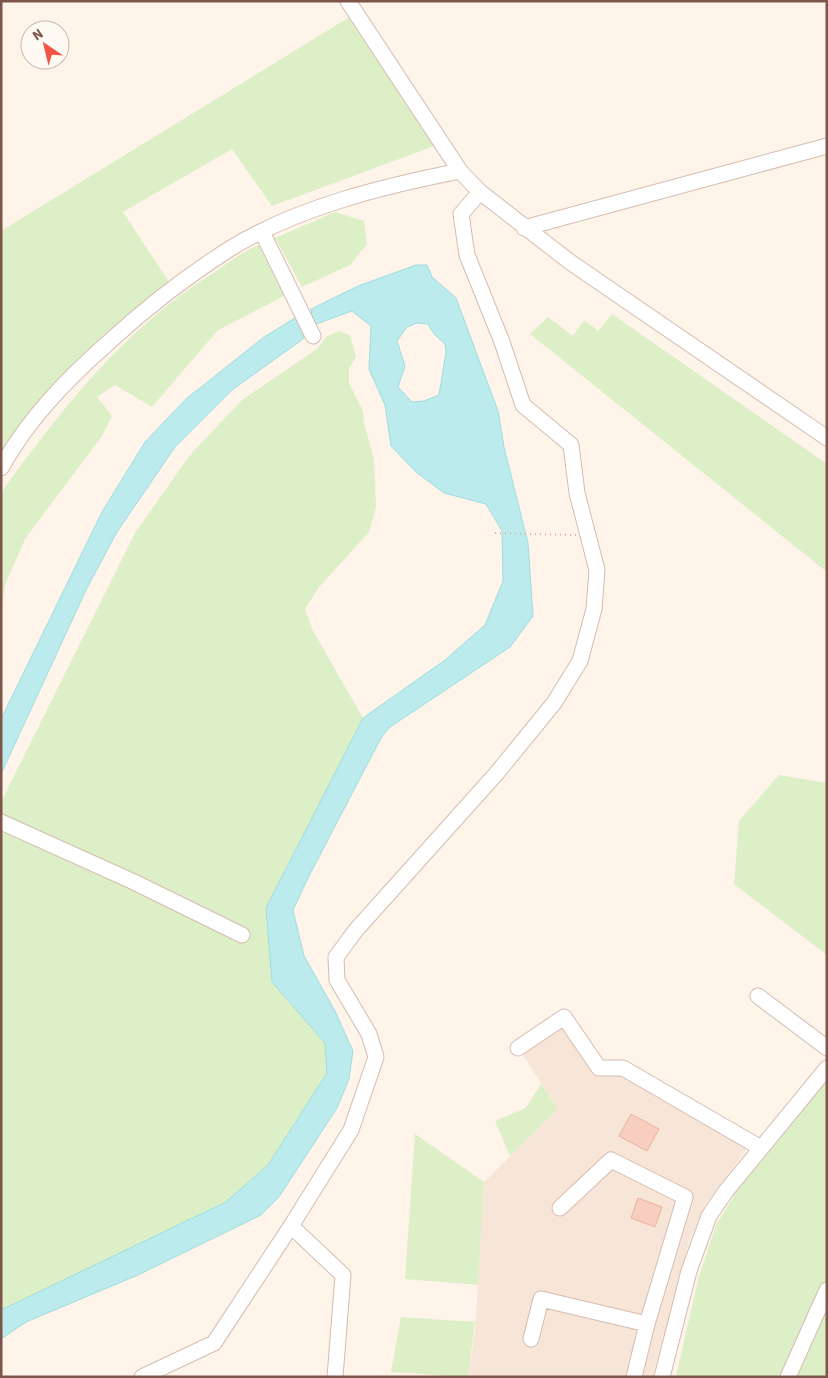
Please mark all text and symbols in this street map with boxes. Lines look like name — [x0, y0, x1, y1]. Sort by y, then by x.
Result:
north arrow — [20, 20, 70, 70]
text: N — [29, 24, 48, 46]

